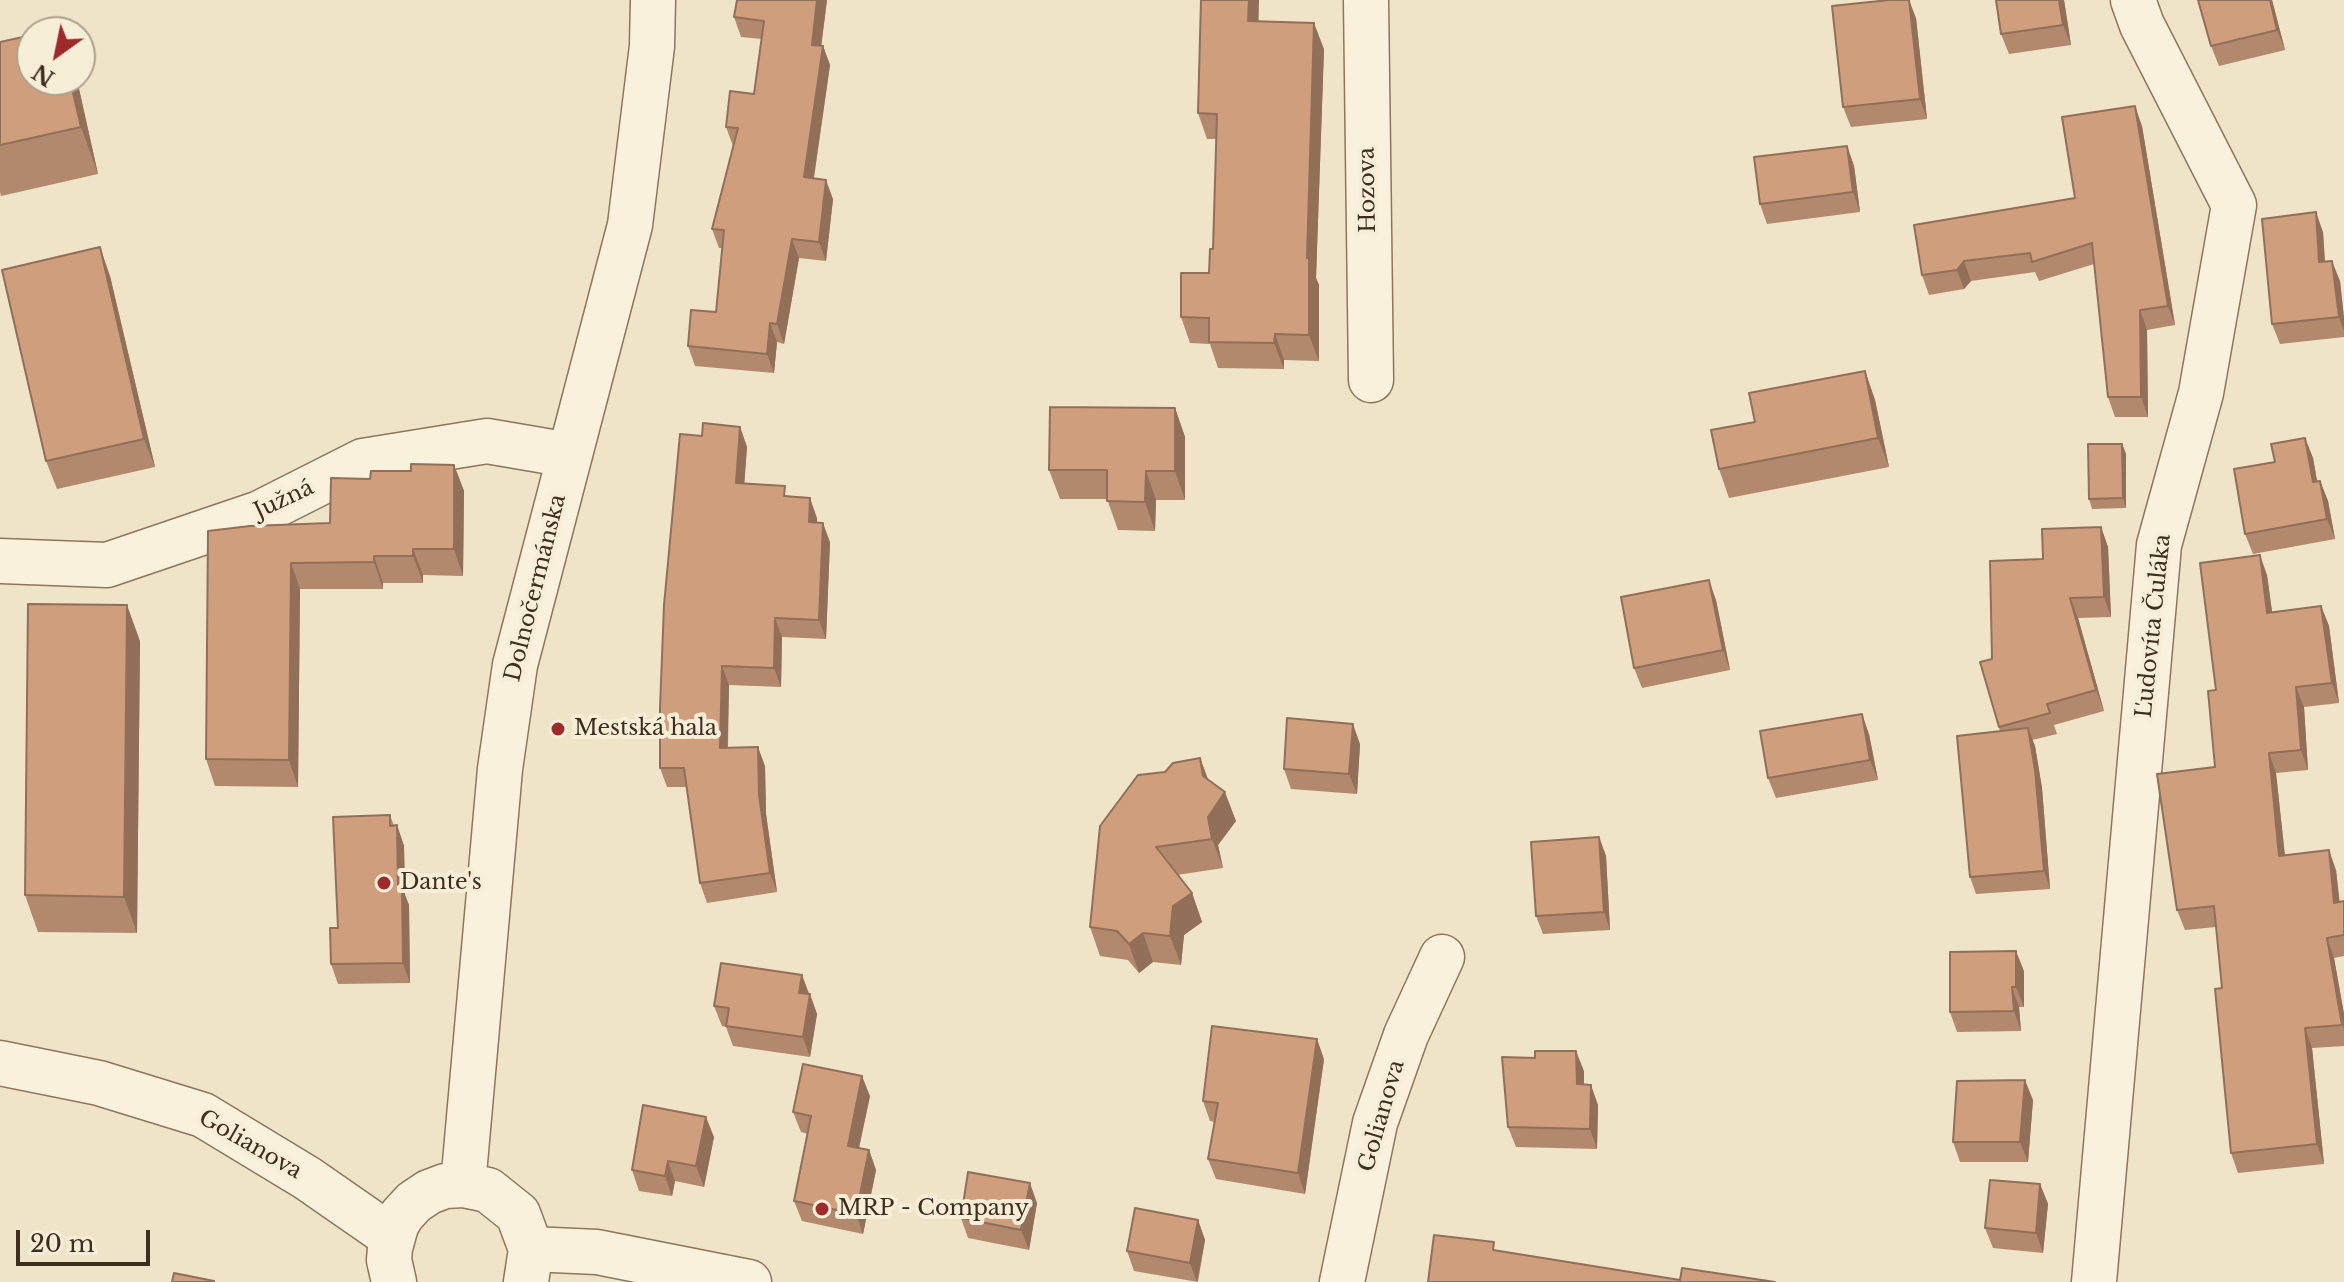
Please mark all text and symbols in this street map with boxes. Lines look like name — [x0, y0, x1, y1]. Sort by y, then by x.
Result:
north arrow — [16, 16, 96, 96]
text: N — [28, 58, 60, 92]
street label: Hozova — [1354, 147, 1382, 233]
street label: Južná — [250, 475, 318, 525]
street label: Dolnočermánska — [500, 492, 572, 684]
street label: Ľudovíta Čuláka — [2131, 533, 2177, 719]
place label: Mestská hala — [574, 716, 717, 742]
marker: Mestská hala — [549, 720, 567, 738]
place label: Dante's — [400, 870, 482, 896]
marker: Dante's — [375, 874, 393, 892]
street label: Golianova — [1353, 1057, 1411, 1175]
street label: Golianova — [194, 1105, 306, 1185]
place label: MRP - Company — [838, 1196, 1029, 1222]
marker: MRP - Company — [813, 1200, 831, 1218]
scale bar — [20, 1214, 154, 1264]
text: 20 m — [30, 1229, 95, 1258]

